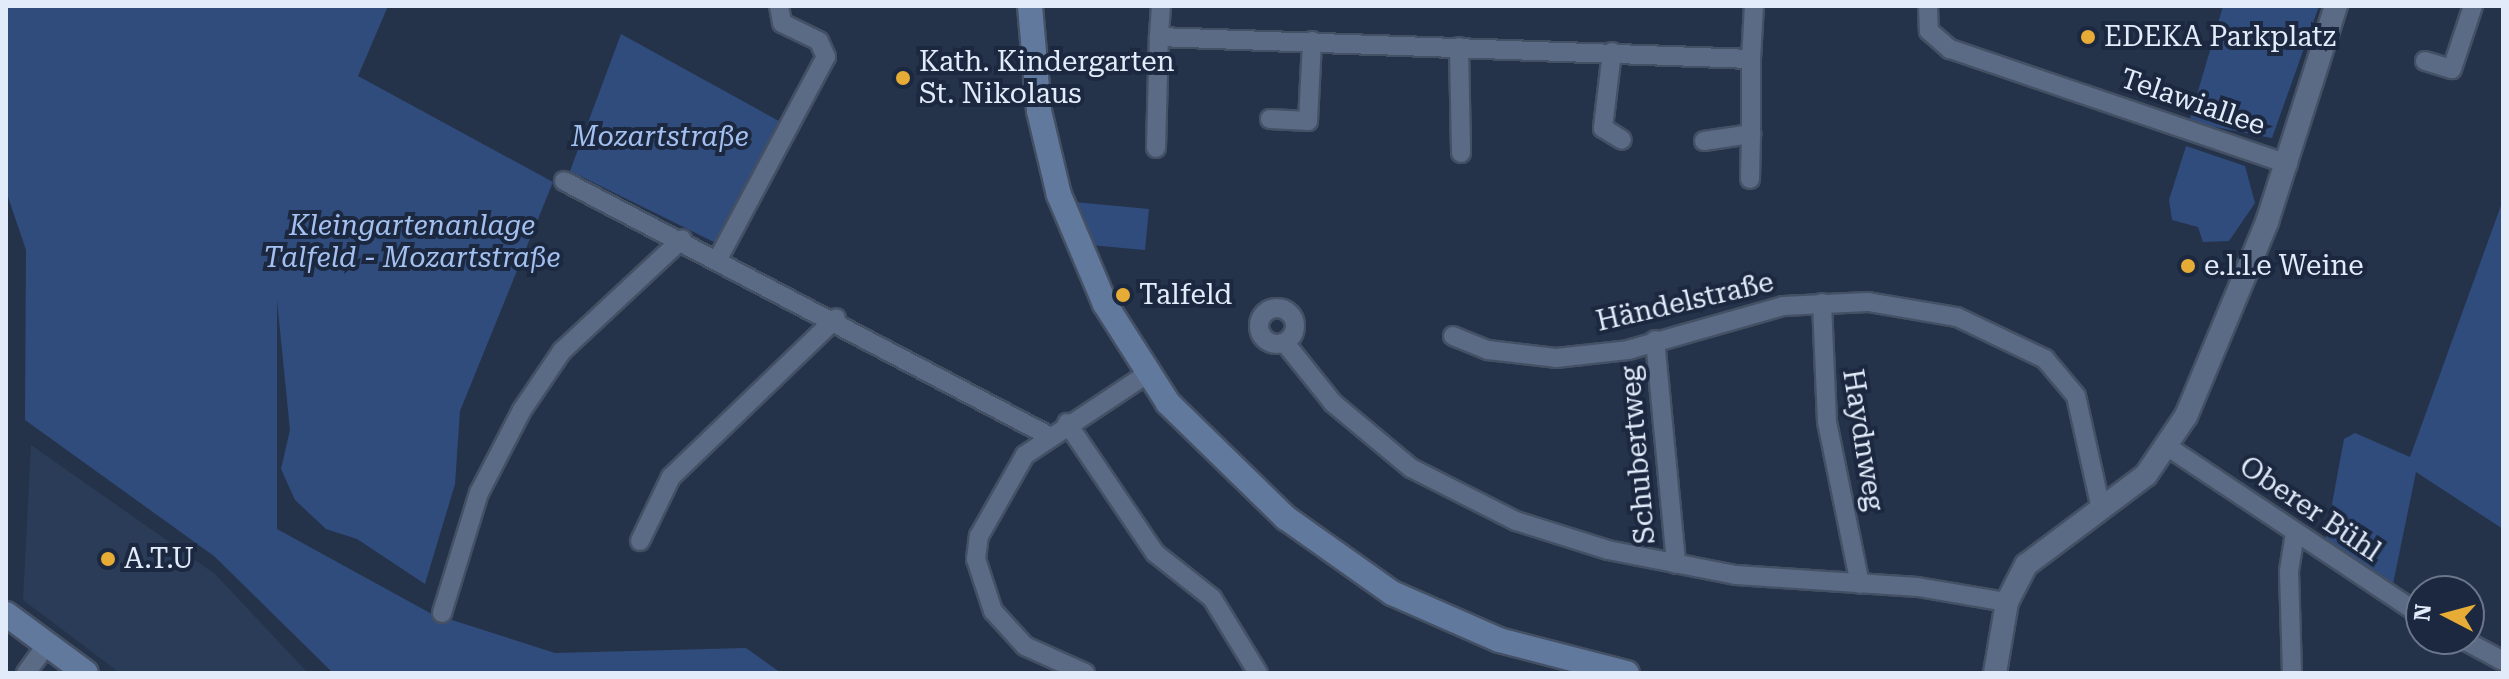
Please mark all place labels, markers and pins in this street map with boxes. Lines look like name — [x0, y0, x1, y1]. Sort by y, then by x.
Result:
place label: EDEKA Parkplatz — [2104, 20, 2336, 54]
marker: EDEKA Parkplatz — [2079, 28, 2097, 46]
place label: Kath. Kindergarten St. Nikolaus — [919, 45, 1175, 111]
marker: Kath. Kindergarten St. Nikolaus — [894, 69, 912, 87]
place label: e.l.l.e Weine — [2204, 249, 2364, 283]
marker: e.l.l.e Weine — [2179, 257, 2197, 275]
place label: Talfeld — [1139, 278, 1232, 312]
marker: Talfeld — [1114, 286, 1132, 304]
place label: A.T.U — [124, 542, 194, 576]
marker: A.T.U — [99, 550, 117, 568]

